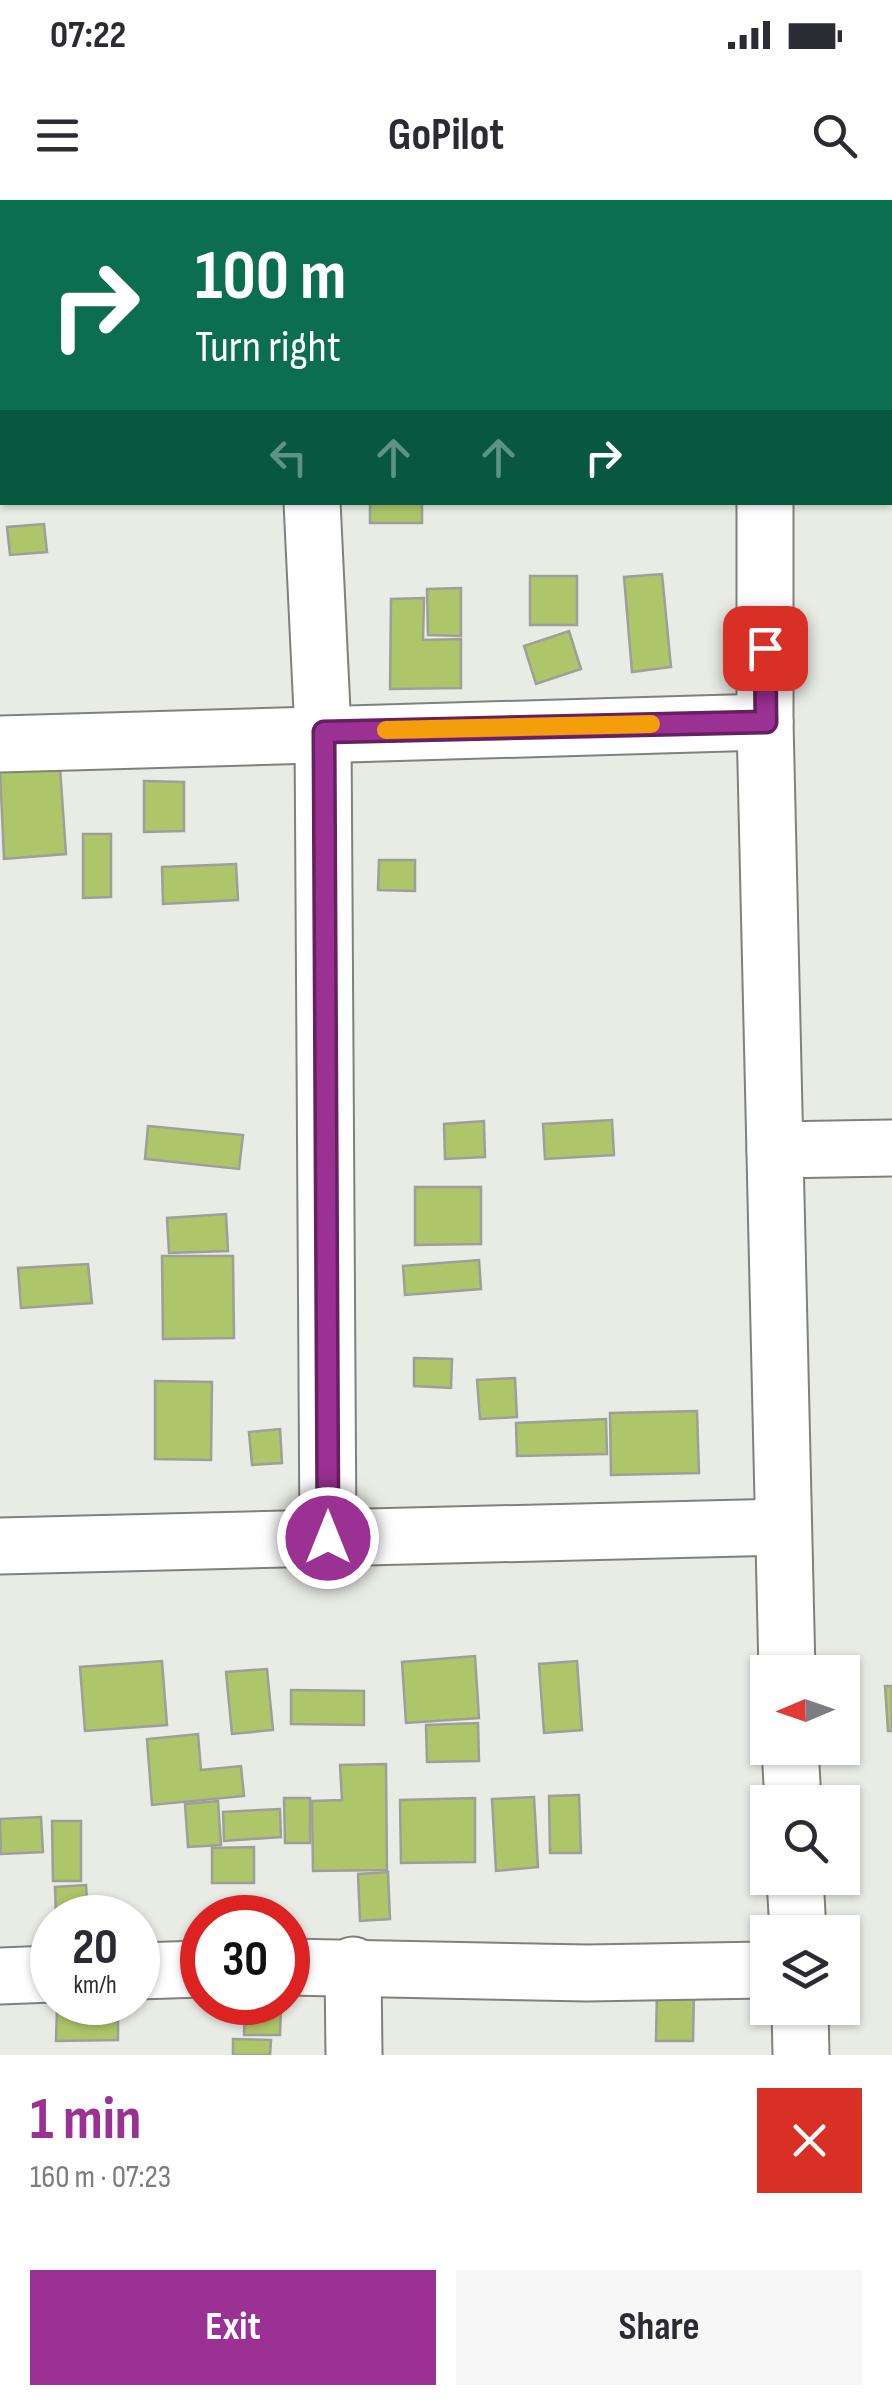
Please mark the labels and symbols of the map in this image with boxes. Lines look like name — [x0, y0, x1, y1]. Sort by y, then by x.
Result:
pin — [723, 606, 808, 691]
position arrow — [276, 1486, 380, 1590]
north arrow — [750, 1655, 860, 1765]
speed limit sign: 30 — [180, 1895, 310, 2025]

